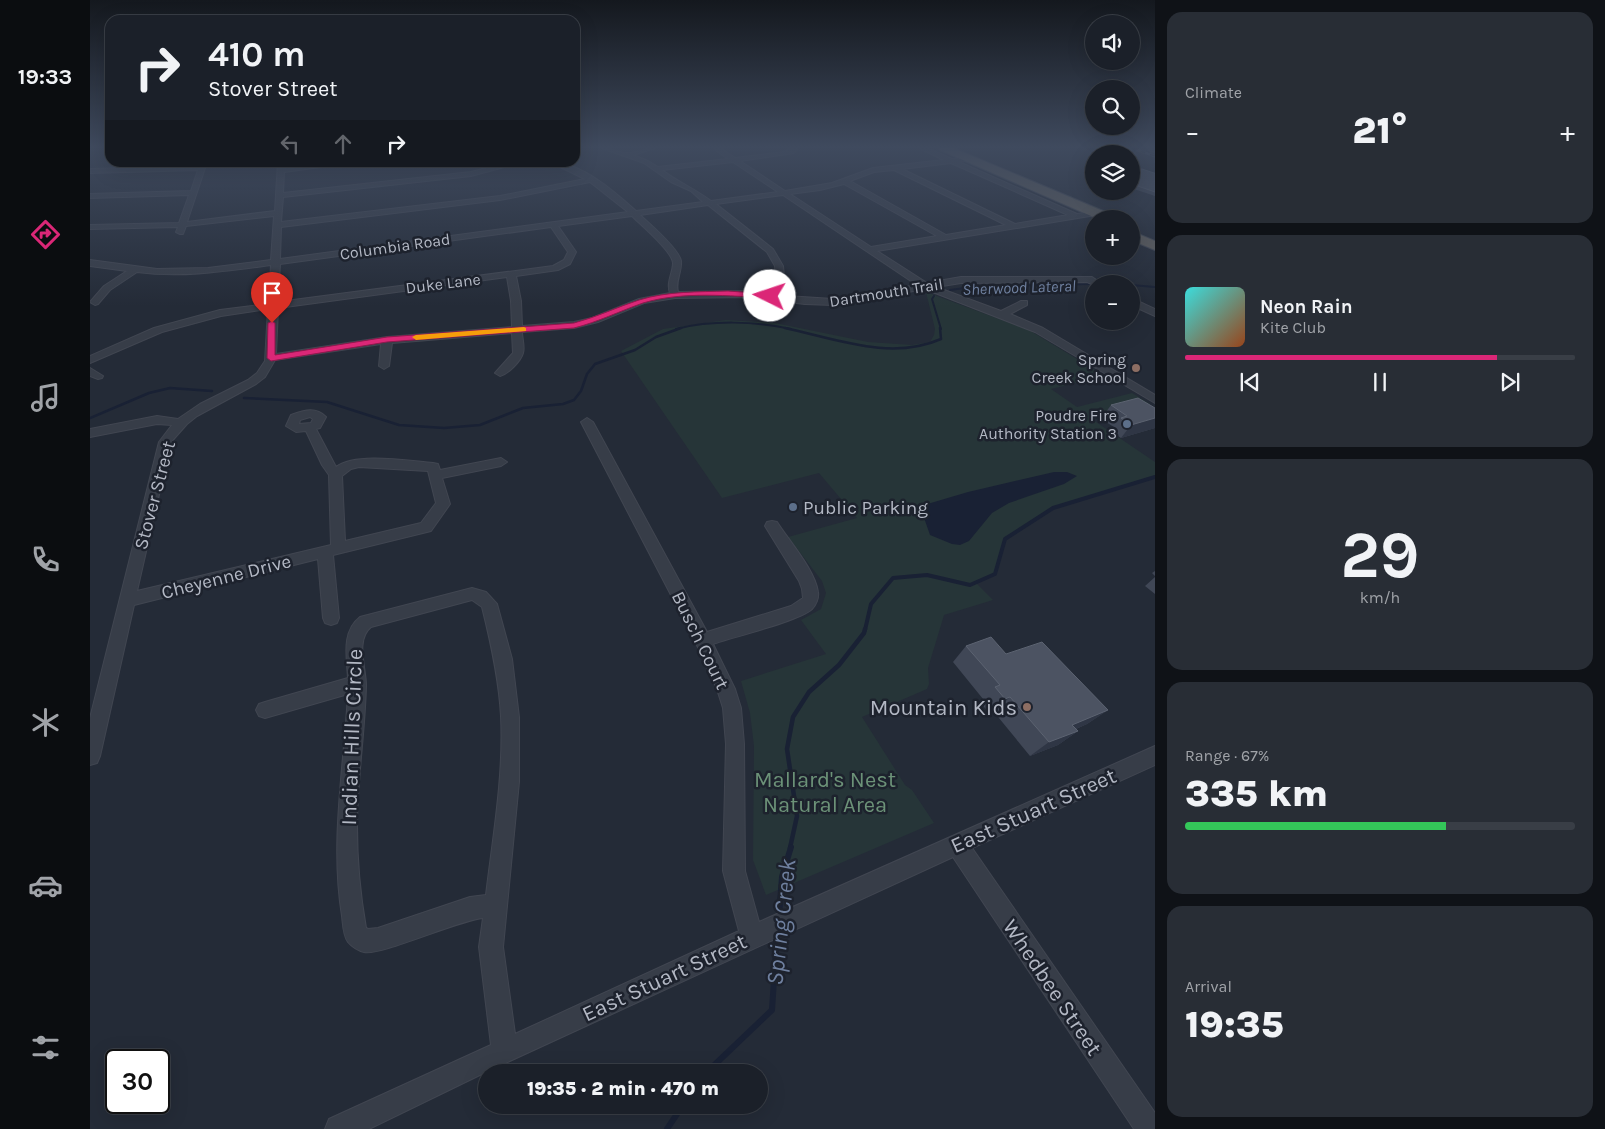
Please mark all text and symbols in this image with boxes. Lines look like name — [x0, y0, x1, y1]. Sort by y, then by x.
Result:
map controls — [1085, 15, 1140, 330]
button: sound — [1085, 15, 1140, 70]
text: 410 m — [208, 34, 306, 75]
icon: right — [125, 35, 190, 100]
text: 19:33 — [18, 64, 72, 90]
text: Stover Street — [208, 76, 338, 102]
button: search — [1085, 80, 1140, 135]
text: Climate — [1185, 83, 1242, 102]
text: 21° — [1352, 108, 1408, 153]
text: − — [1185, 115, 1200, 148]
text: + — [1560, 115, 1575, 148]
icon: left — [276, 130, 304, 158]
icon: ahead — [329, 130, 357, 158]
icon: right — [382, 130, 410, 158]
button: layers — [1085, 145, 1140, 200]
button: + — [1085, 210, 1140, 265]
icon: directions — [28, 217, 63, 252]
street label: Columbia Road — [339, 229, 452, 264]
street label: Duke Lane — [404, 269, 482, 298]
position arrow — [743, 269, 795, 321]
pin — [251, 272, 293, 323]
street label: Dartmouth Trail — [828, 274, 944, 311]
button: − — [1085, 275, 1140, 330]
water label: Sherwood Lateral — [962, 276, 1076, 299]
icon: arrive — [258, 279, 286, 307]
text: Neon Rain — [1260, 296, 1353, 318]
text: Kite Club — [1260, 318, 1326, 337]
place label: Spring Creek School — [1032, 350, 1126, 387]
marker: Spring Creek School — [1130, 362, 1142, 374]
icon: previous — [1236, 368, 1264, 396]
icon: pause — [1366, 368, 1394, 396]
icon: next — [1496, 368, 1524, 396]
icon: music — [28, 380, 63, 415]
place label: Poudre Fire Authority Station 3 — [979, 406, 1117, 443]
marker: Poudre Fire Authority Station 3 — [1121, 418, 1133, 430]
street label: Stover Street — [130, 438, 180, 552]
place label: Public Parking — [803, 497, 928, 519]
marker: Public Parking — [787, 501, 799, 513]
text: 29 — [1341, 517, 1419, 593]
icon: phone — [28, 542, 63, 577]
street label: Cheyenne Drive — [159, 550, 293, 604]
street label: Busch Court — [667, 588, 733, 693]
text: km/h — [1360, 588, 1400, 607]
street label: Indian Hills Circle — [336, 648, 368, 826]
place label: Mountain Kids — [870, 695, 1017, 721]
marker: Mountain Kids — [1021, 701, 1033, 713]
icon: climate — [28, 705, 63, 740]
text: Range · 67% — [1185, 746, 1269, 765]
street label: East Stuart Street — [947, 763, 1120, 859]
park label: Mallard's Nest Natural Area — [754, 767, 896, 818]
text: 335 km — [1185, 771, 1328, 816]
water label: Spring Creek — [760, 857, 802, 987]
icon: car — [28, 868, 63, 903]
street label: Whedbee Street — [997, 915, 1107, 1061]
street label: East Stuart Street — [578, 928, 751, 1027]
text: Arrival — [1185, 977, 1232, 996]
text: 19:35 — [1185, 1002, 1283, 1047]
icon: filters — [28, 1030, 63, 1065]
speed limit sign: 30 — [105, 1049, 170, 1114]
text: 19:35 · 2 min · 470 m — [527, 1078, 719, 1100]

